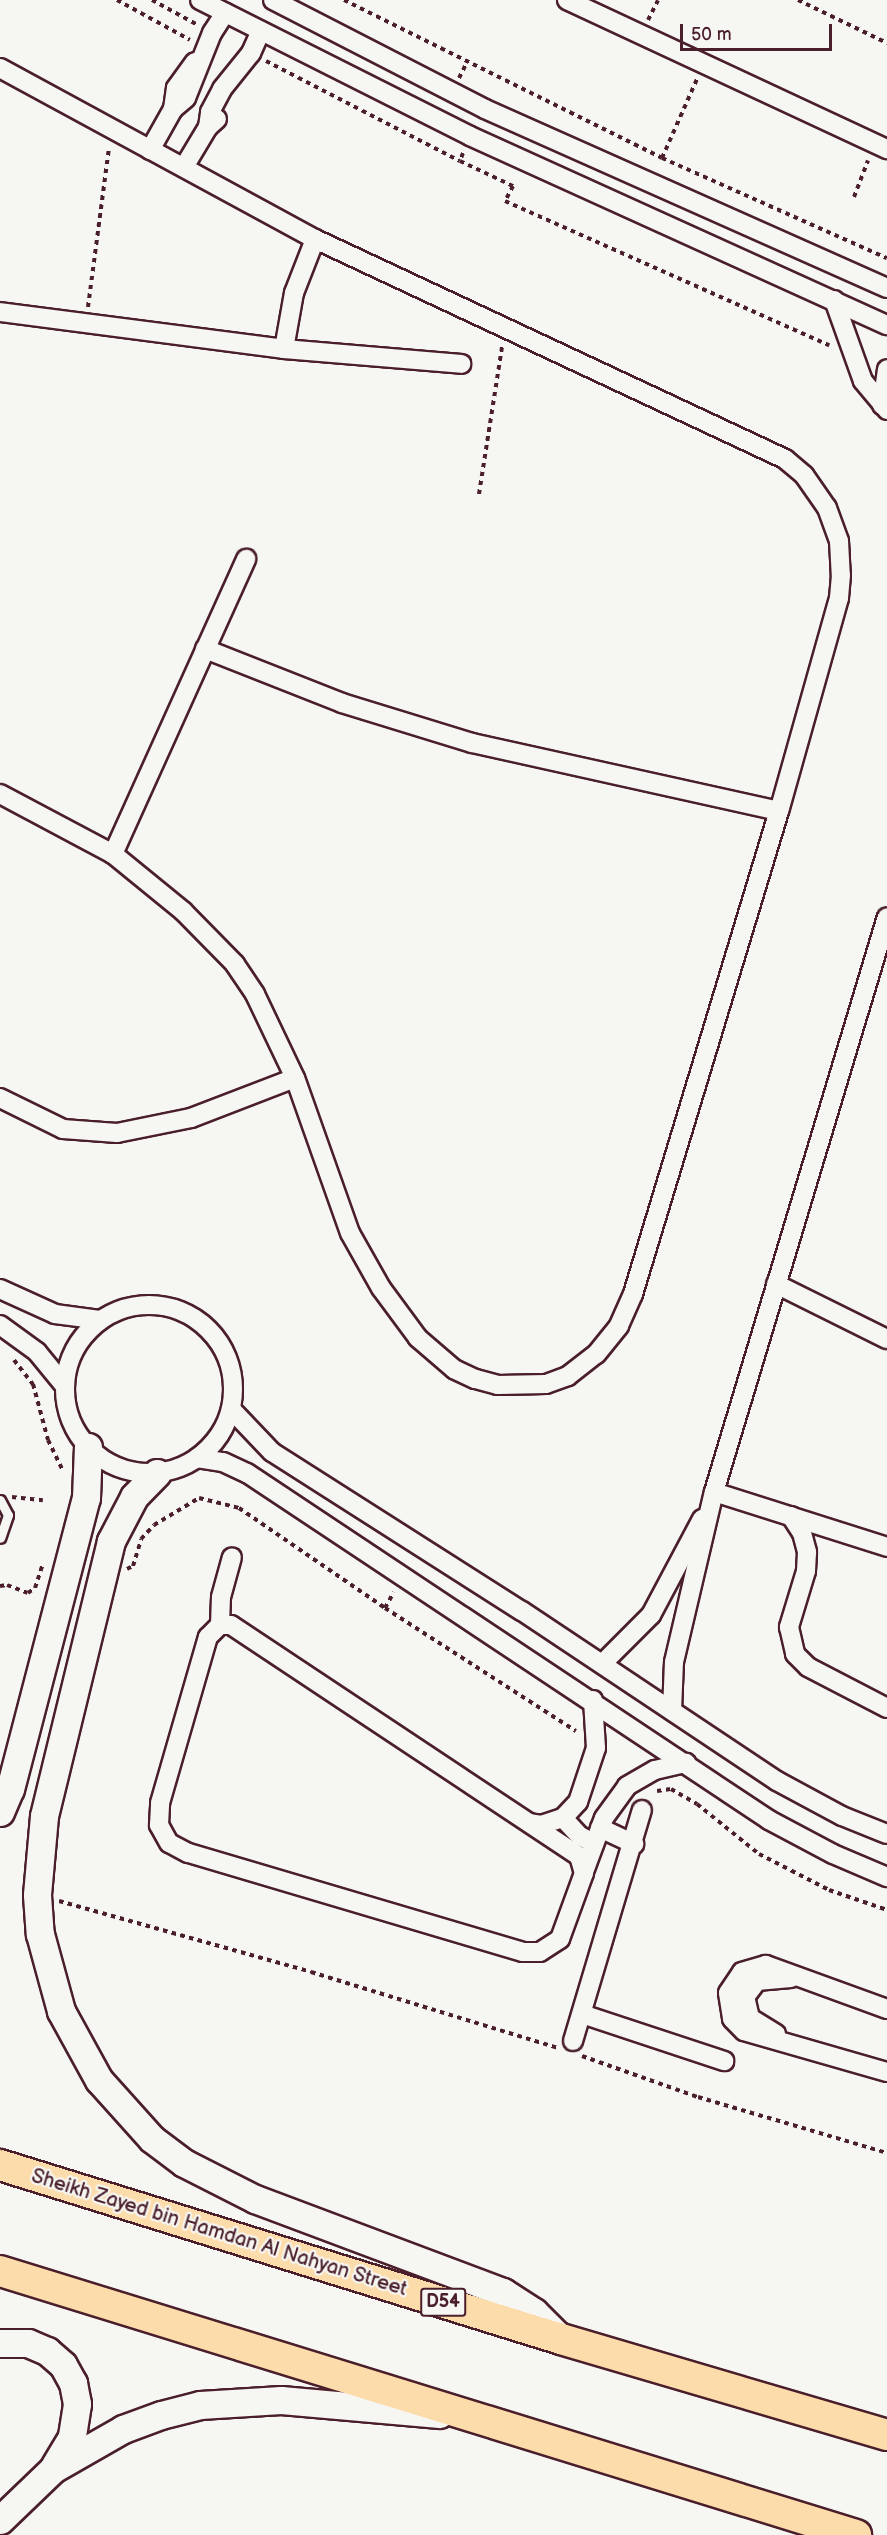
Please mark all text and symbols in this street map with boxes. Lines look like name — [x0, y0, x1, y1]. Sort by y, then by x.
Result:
scale bar — [683, 12, 834, 50]
text: 50 m — [691, 24, 732, 45]
street label: Sheikh Zayed bin Hamdan Al Nahyan Street — [28, 2164, 410, 2302]
road number: D54 — [419, 2287, 467, 2317]

